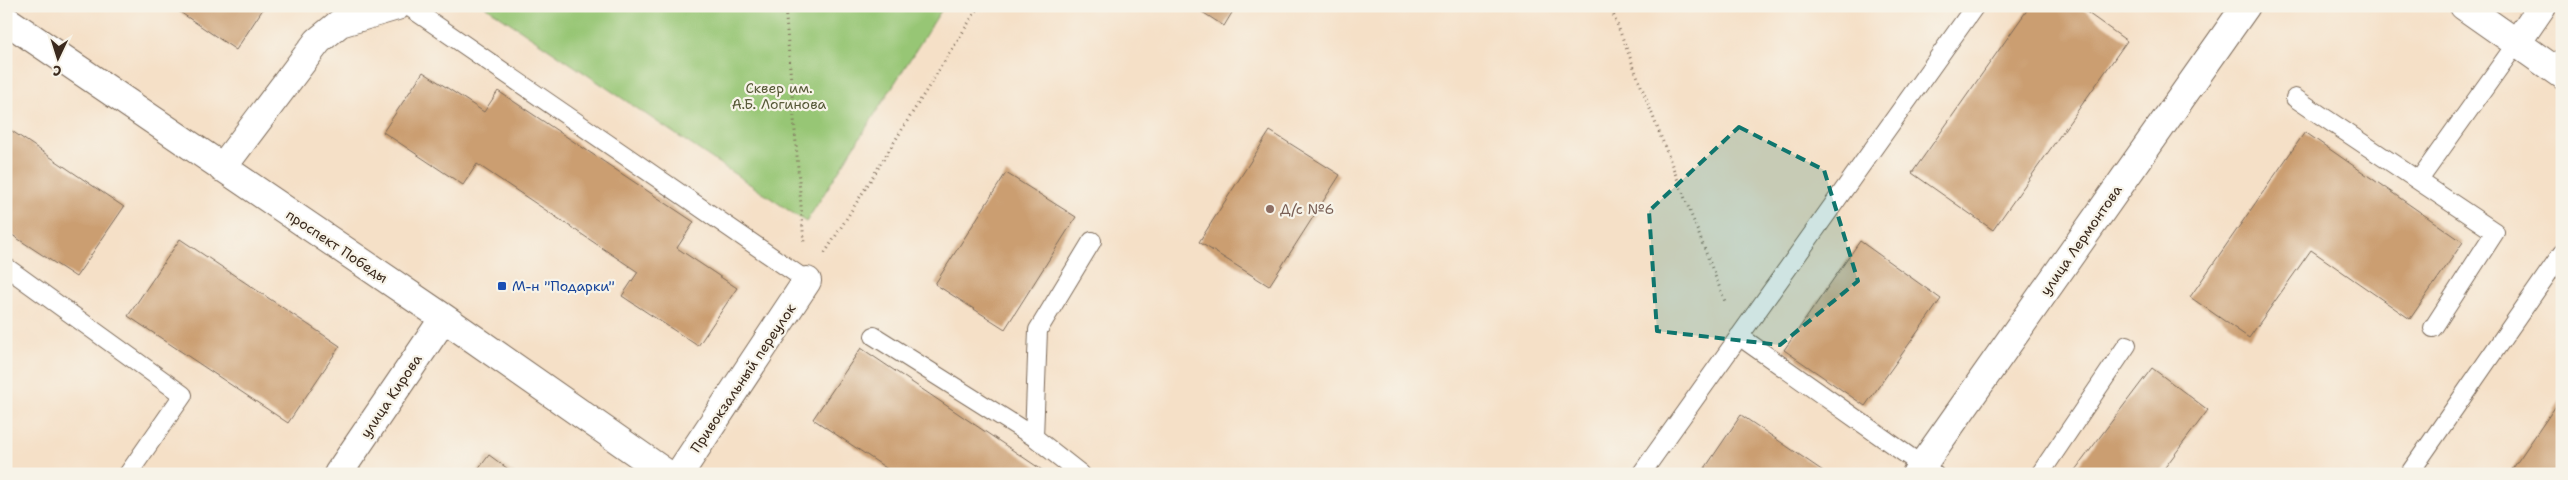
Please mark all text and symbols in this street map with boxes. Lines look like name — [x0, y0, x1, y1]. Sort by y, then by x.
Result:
north arrow — [32, 32, 82, 82]
text: С — [52, 62, 62, 80]
park label: Сквер им. А.Б. Логинова — [732, 79, 827, 113]
street label: улица Лермонтова — [2036, 181, 2126, 299]
place label: Д/с №6 — [1280, 200, 1334, 218]
marker: Д/с №6 — [1264, 203, 1276, 215]
street label: проспект Победы — [283, 205, 391, 287]
place label: М-н "Подарки" — [512, 277, 615, 295]
marker: М-н "Подарки" — [496, 280, 508, 292]
street label: Привокзальный переулок — [686, 300, 800, 456]
street label: улица Кирова — [356, 350, 426, 441]

